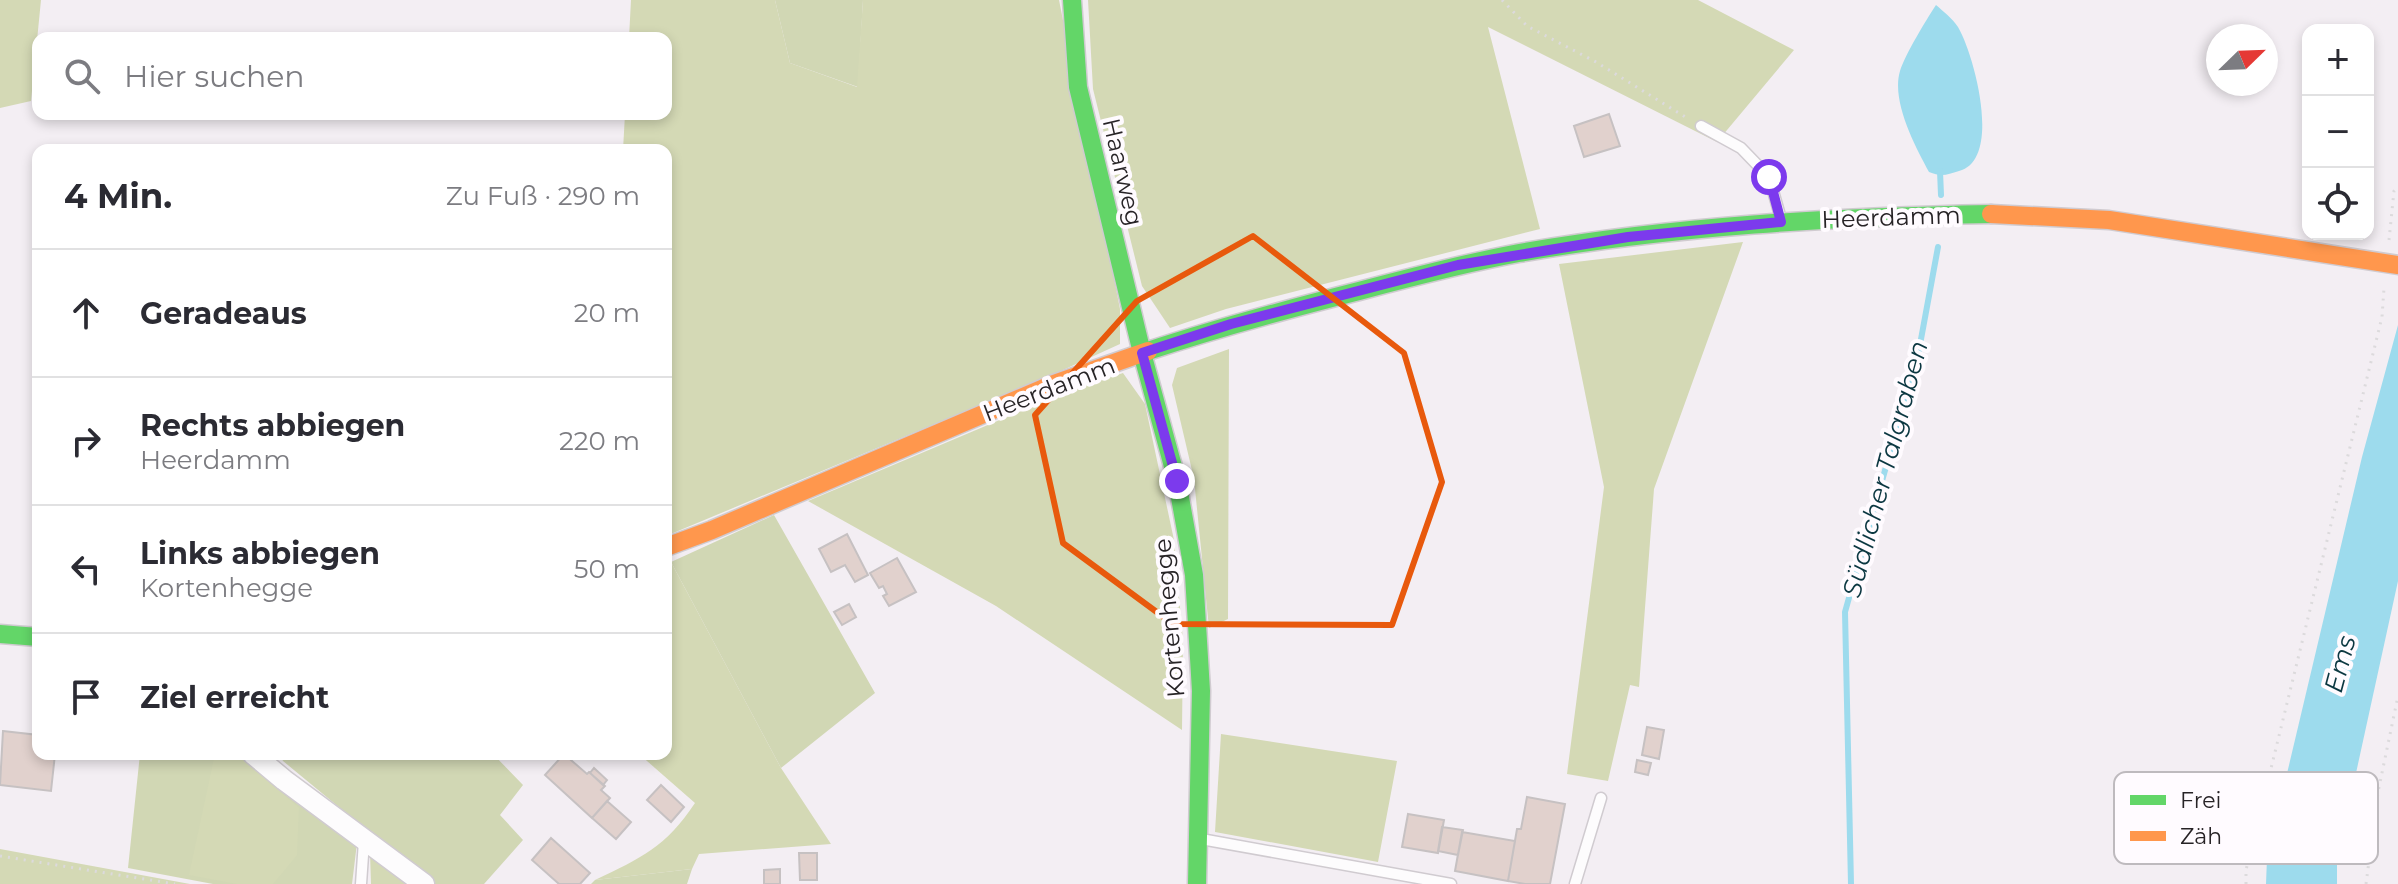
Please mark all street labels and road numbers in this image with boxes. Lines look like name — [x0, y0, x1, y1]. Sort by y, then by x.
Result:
street label: Haarweg — [1097, 115, 1149, 229]
street label: Heerdamm — [1821, 200, 1961, 234]
street label: Heerdamm — [979, 351, 1119, 427]
street label: Kortenhegge — [1148, 537, 1190, 699]

